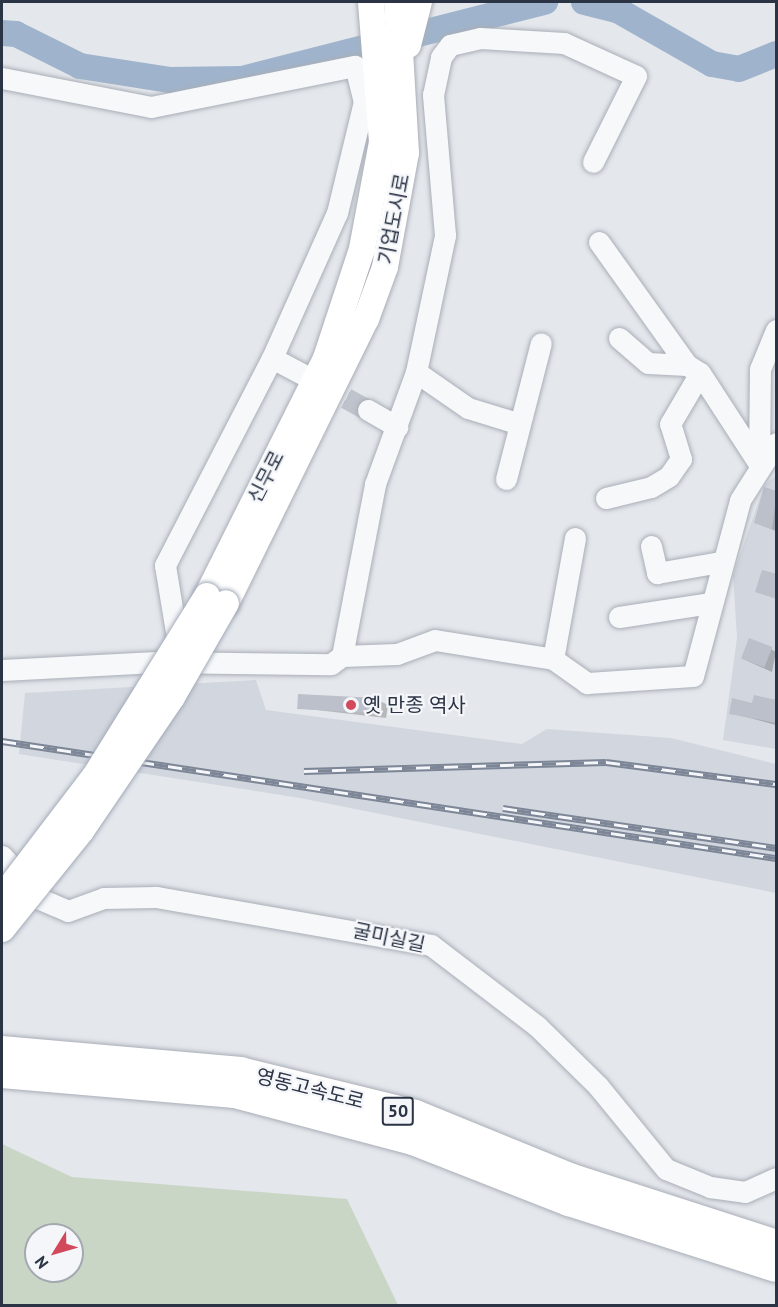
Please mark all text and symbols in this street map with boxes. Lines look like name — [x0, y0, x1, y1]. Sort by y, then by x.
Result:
street label: 기업도시로 — [373, 172, 415, 266]
street label: 신무로 — [243, 447, 289, 507]
place label: 옛 만종 역사 — [363, 693, 466, 717]
marker: 옛 만종 역사 — [344, 698, 358, 712]
street label: 굴미실길 — [351, 919, 427, 957]
street label: 영동고속도로 — [254, 1064, 366, 1114]
road number: 50 — [382, 1096, 414, 1126]
north arrow — [24, 1223, 84, 1283]
text: N — [30, 1252, 52, 1273]

